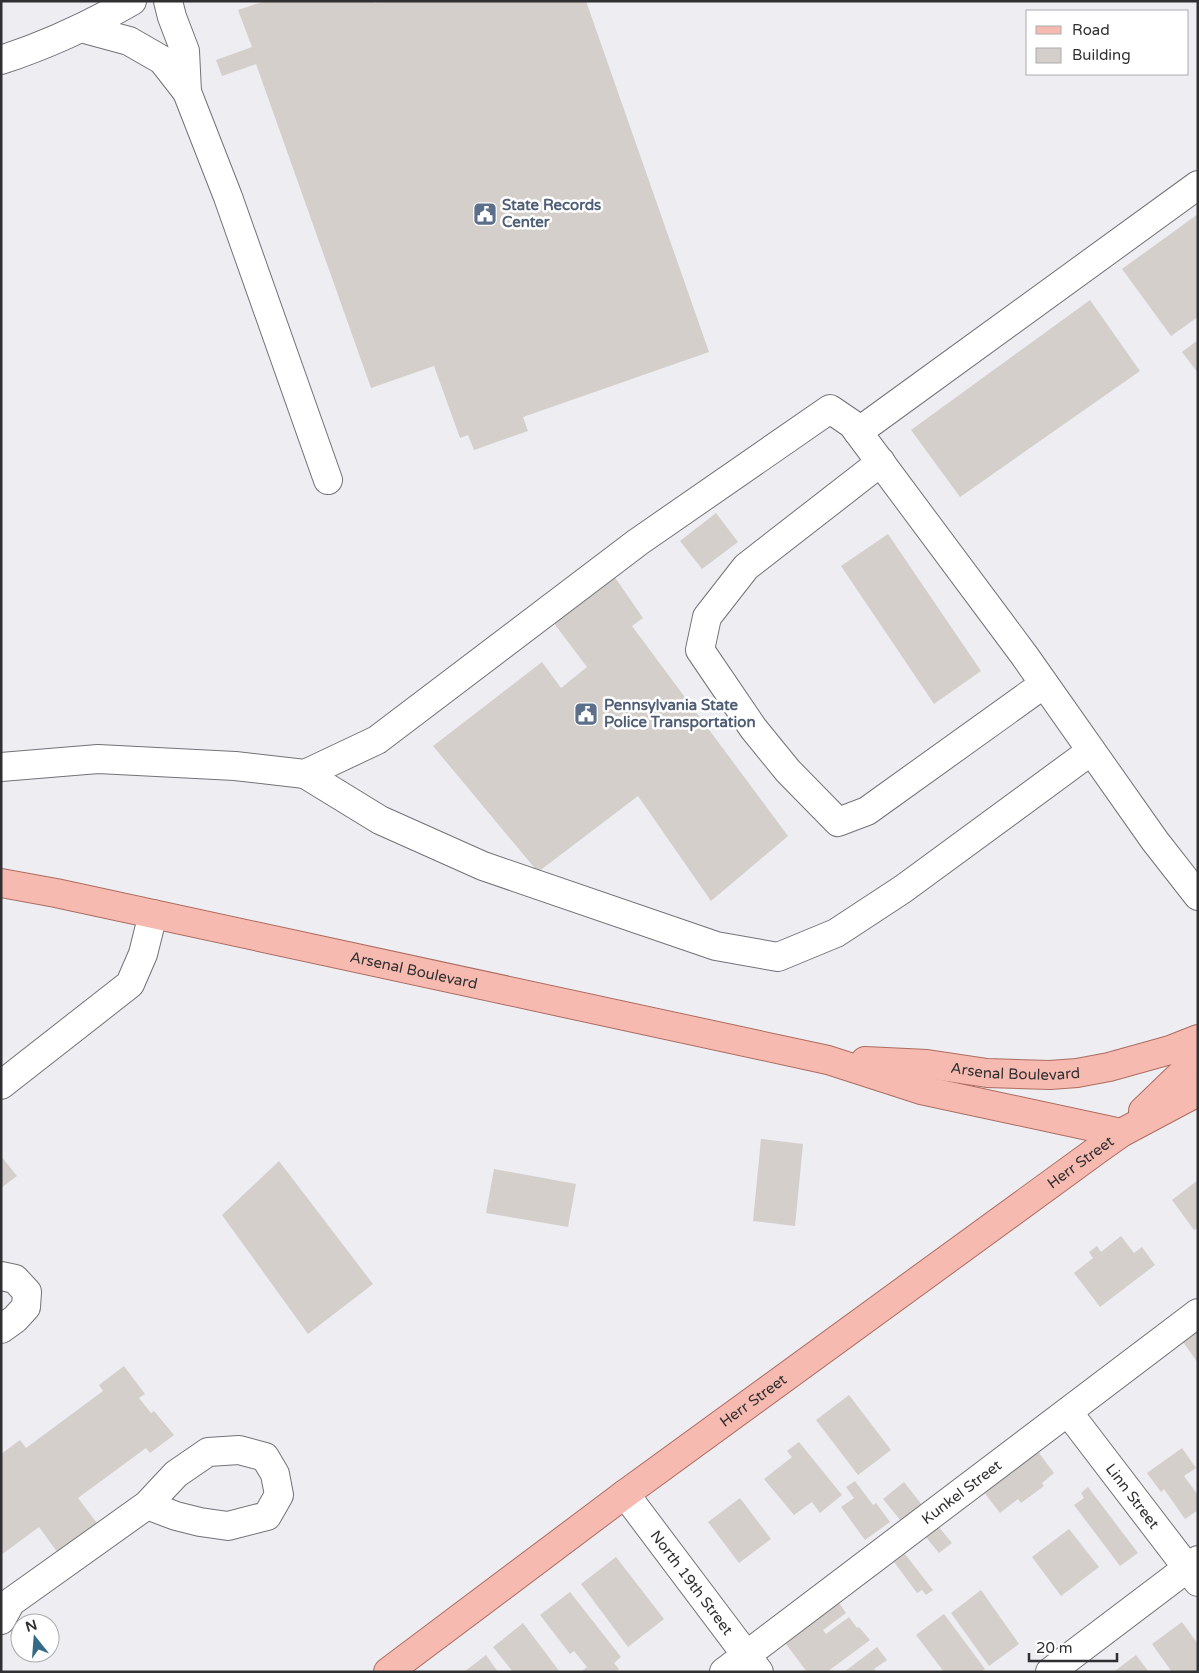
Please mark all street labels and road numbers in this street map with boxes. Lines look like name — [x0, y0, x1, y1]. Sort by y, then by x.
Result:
street label: Arsenal Boulevard — [348, 948, 479, 993]
street label: Arsenal Boulevard — [949, 1059, 1081, 1084]
street label: Herr Street — [1044, 1132, 1118, 1192]
street label: Herr Street — [716, 1370, 790, 1431]
street label: Kunkel Street — [918, 1456, 1005, 1528]
street label: Linn Street — [1102, 1460, 1163, 1533]
street label: North 19th Street — [647, 1527, 737, 1639]

